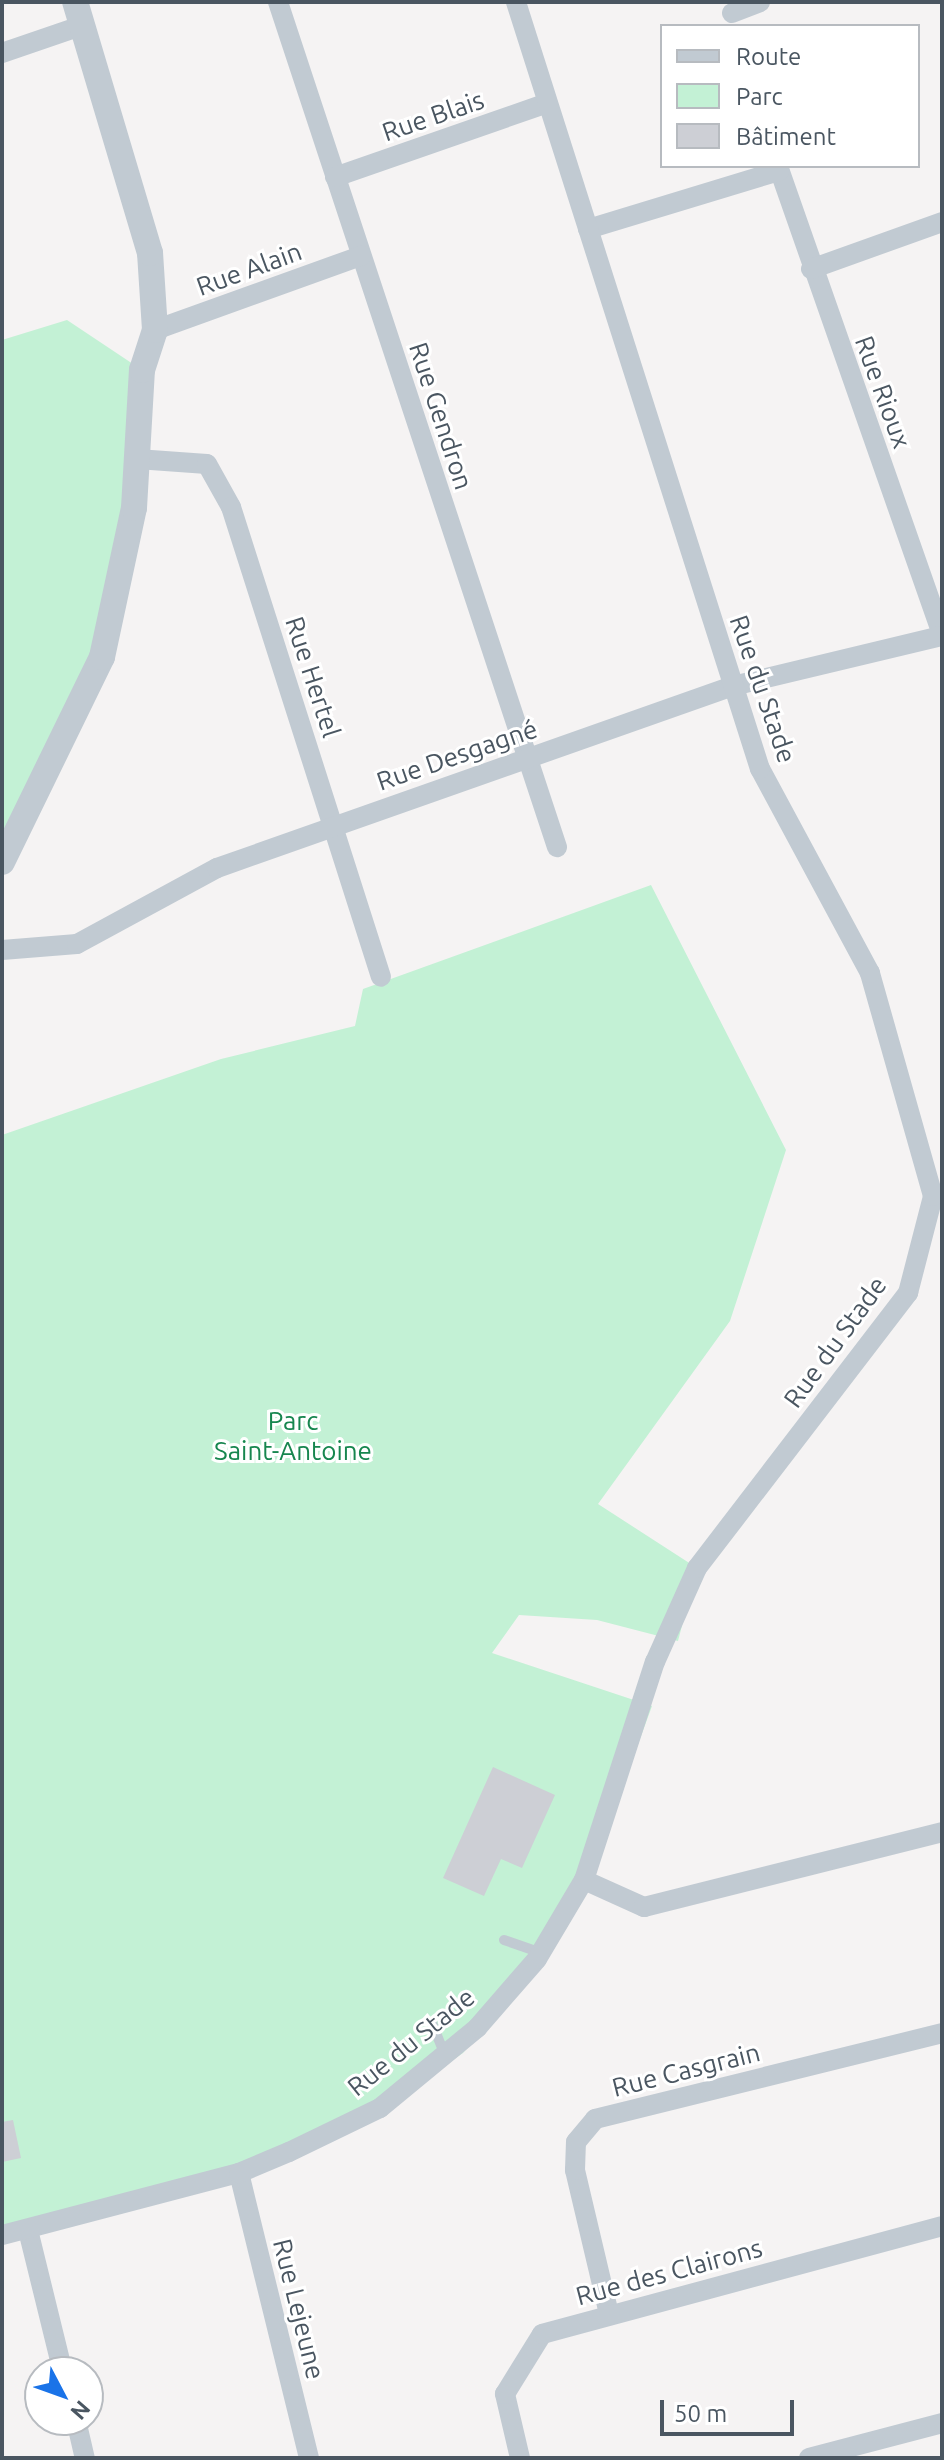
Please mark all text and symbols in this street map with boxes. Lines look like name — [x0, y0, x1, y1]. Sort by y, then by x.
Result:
legend — [660, 24, 920, 168]
text: Route — [736, 43, 801, 70]
text: Parc — [736, 83, 783, 110]
street label: Rue Blais — [378, 84, 488, 148]
text: Bâtiment — [736, 123, 836, 150]
street label: Rue Alain — [192, 236, 306, 302]
street label: Rue Rioux — [848, 332, 918, 452]
street label: Rue Gendron — [403, 338, 479, 494]
street label: Rue du Stade — [723, 611, 803, 767]
street label: Rue Hertel — [279, 613, 347, 741]
street label: Rue Desgagné — [373, 713, 541, 797]
street label: Rue du Stade — [777, 1271, 893, 1413]
park label: Parc Saint-Antoine — [214, 1405, 372, 1466]
street label: Rue du Stade — [341, 1981, 481, 2103]
street label: Rue Casgrain — [609, 2037, 763, 2103]
street label: Rue des Clairons — [572, 2232, 766, 2312]
street label: Rue Lejeune — [266, 2236, 332, 2382]
north arrow — [24, 2356, 104, 2436]
scale bar — [664, 2384, 798, 2434]
text: N — [66, 2396, 96, 2425]
text: 50 m — [674, 2400, 727, 2427]

